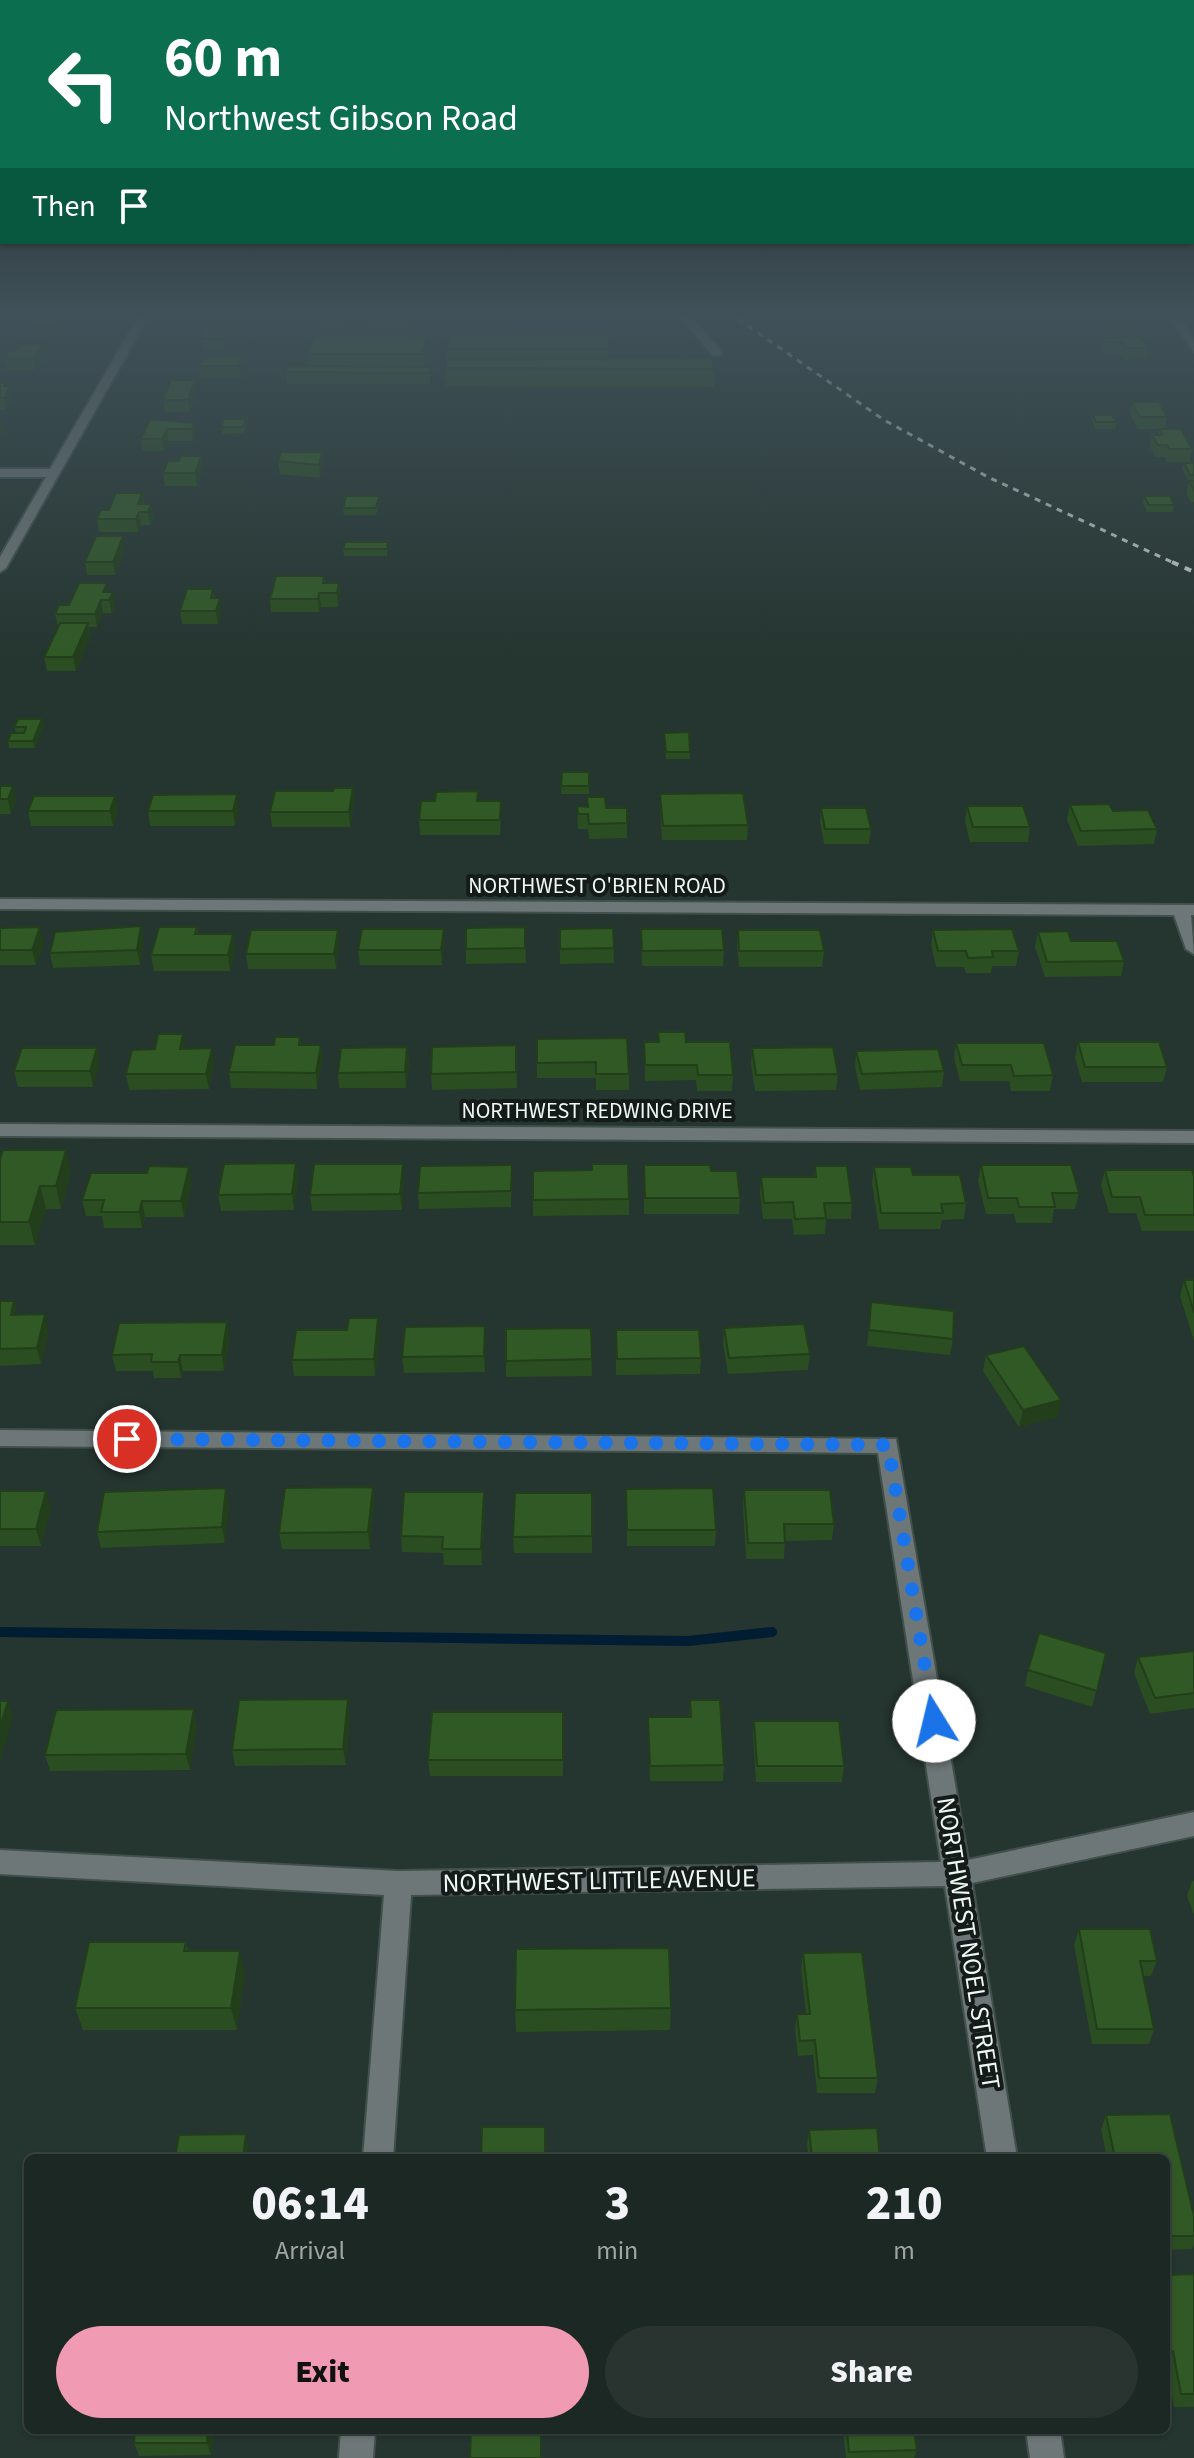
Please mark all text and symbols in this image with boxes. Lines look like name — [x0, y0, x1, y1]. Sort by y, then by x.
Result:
text: 60 m — [164, 19, 282, 98]
icon: left — [32, 32, 136, 136]
text: Northwest Gibson Road — [164, 93, 518, 144]
icon: arrive — [112, 184, 156, 228]
text: Then — [32, 185, 96, 228]
street label: NORTHWEST O'BRIEN ROAD — [468, 870, 726, 902]
street label: NORTHWEST REDWING DRIVE — [461, 1095, 733, 1127]
pin — [93, 1405, 161, 1473]
icon: arrive — [105, 1417, 149, 1461]
position arrow — [892, 1679, 976, 1763]
street label: NORTHWEST NOEL STREET — [927, 1794, 1010, 2092]
street label: NORTHWEST LITTLE AVENUE — [442, 1859, 756, 1902]
text: 06:14 — [251, 2170, 369, 2238]
text: 3 — [604, 2170, 630, 2238]
text: 210 — [866, 2170, 943, 2238]
text: Arrival — [275, 2232, 345, 2269]
text: min — [596, 2232, 638, 2269]
text: m — [893, 2232, 915, 2269]
button: Exit — [56, 2326, 589, 2418]
button: Share — [605, 2326, 1138, 2418]

